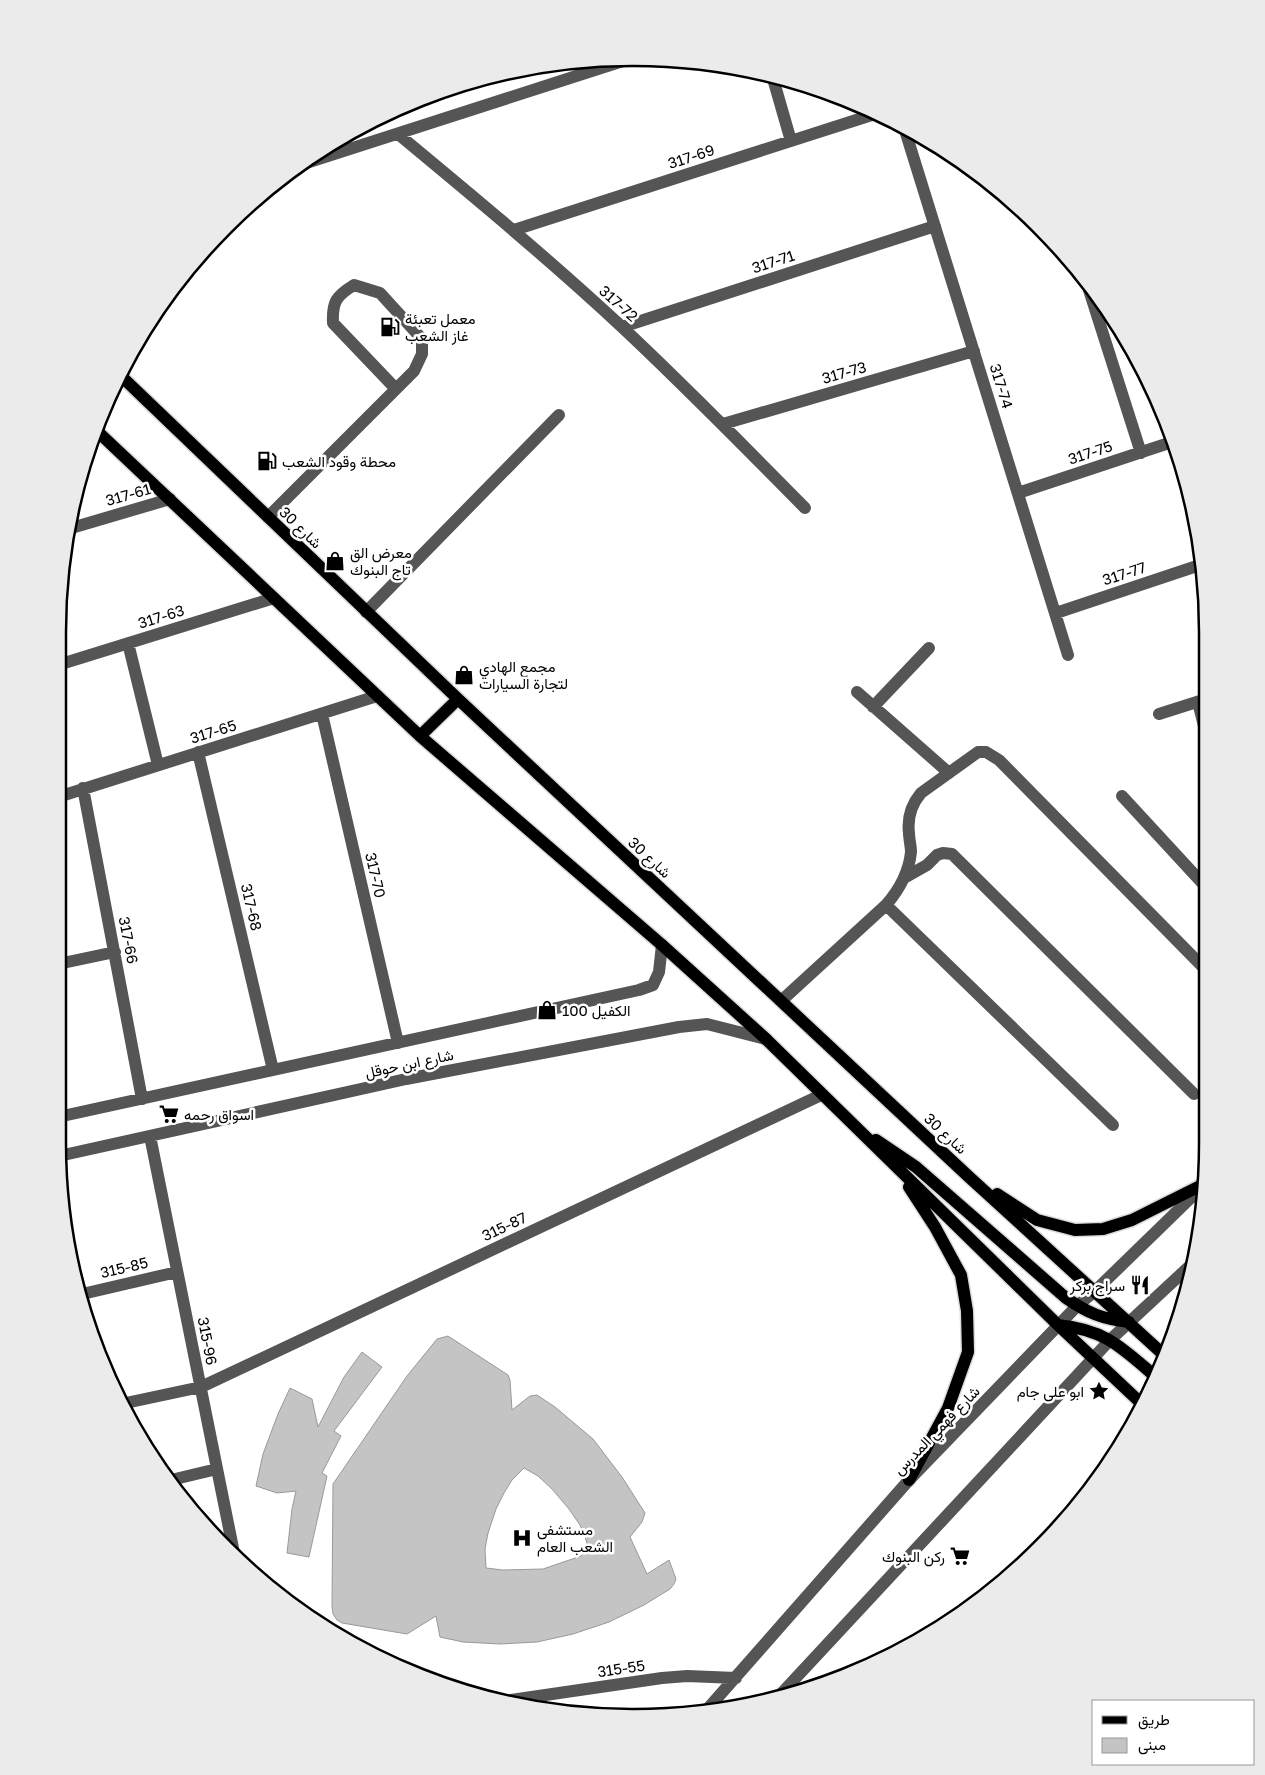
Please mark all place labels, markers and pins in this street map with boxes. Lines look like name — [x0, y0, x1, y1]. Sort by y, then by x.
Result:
place label: معمل تعبئة غاز الشعب — [405, 309, 476, 345]
fuel station icon: معمل تعبئة غاز الشعب — [379, 316, 401, 338]
fuel station icon: محطة وقود الشعب — [256, 450, 278, 472]
place label: محطة وقود الشعب — [282, 452, 396, 471]
place label: معرض الق تاج البنوك — [350, 543, 412, 581]
shop icon: معرض الق تاج البنوك — [324, 550, 346, 572]
place label: مجمع الهادي لتجارة السيارات — [479, 657, 568, 693]
shop icon: مجمع الهادي لتجارة السيارات — [453, 664, 475, 686]
shop icon: الكفيل 100 — [536, 999, 558, 1021]
place label: الكفيل 100 — [562, 1001, 631, 1020]
supermarket icon: اسواق رحمه — [158, 1103, 180, 1125]
place label: اسواق رحمه — [184, 1105, 254, 1124]
restaurant icon: سراج بركر — [1129, 1274, 1151, 1296]
place label: سراج بركر — [1069, 1276, 1125, 1297]
place icon: ابو علی جام — [1088, 1380, 1110, 1402]
place label: ابو علی جام — [1017, 1382, 1084, 1402]
place label: مستشفى الشعب العام — [537, 1520, 613, 1557]
hospital icon: مستشفى الشعب العام — [511, 1527, 533, 1549]
supermarket icon: ركن البنوك — [949, 1545, 971, 1567]
place label: ركن البنوك — [882, 1547, 945, 1567]

